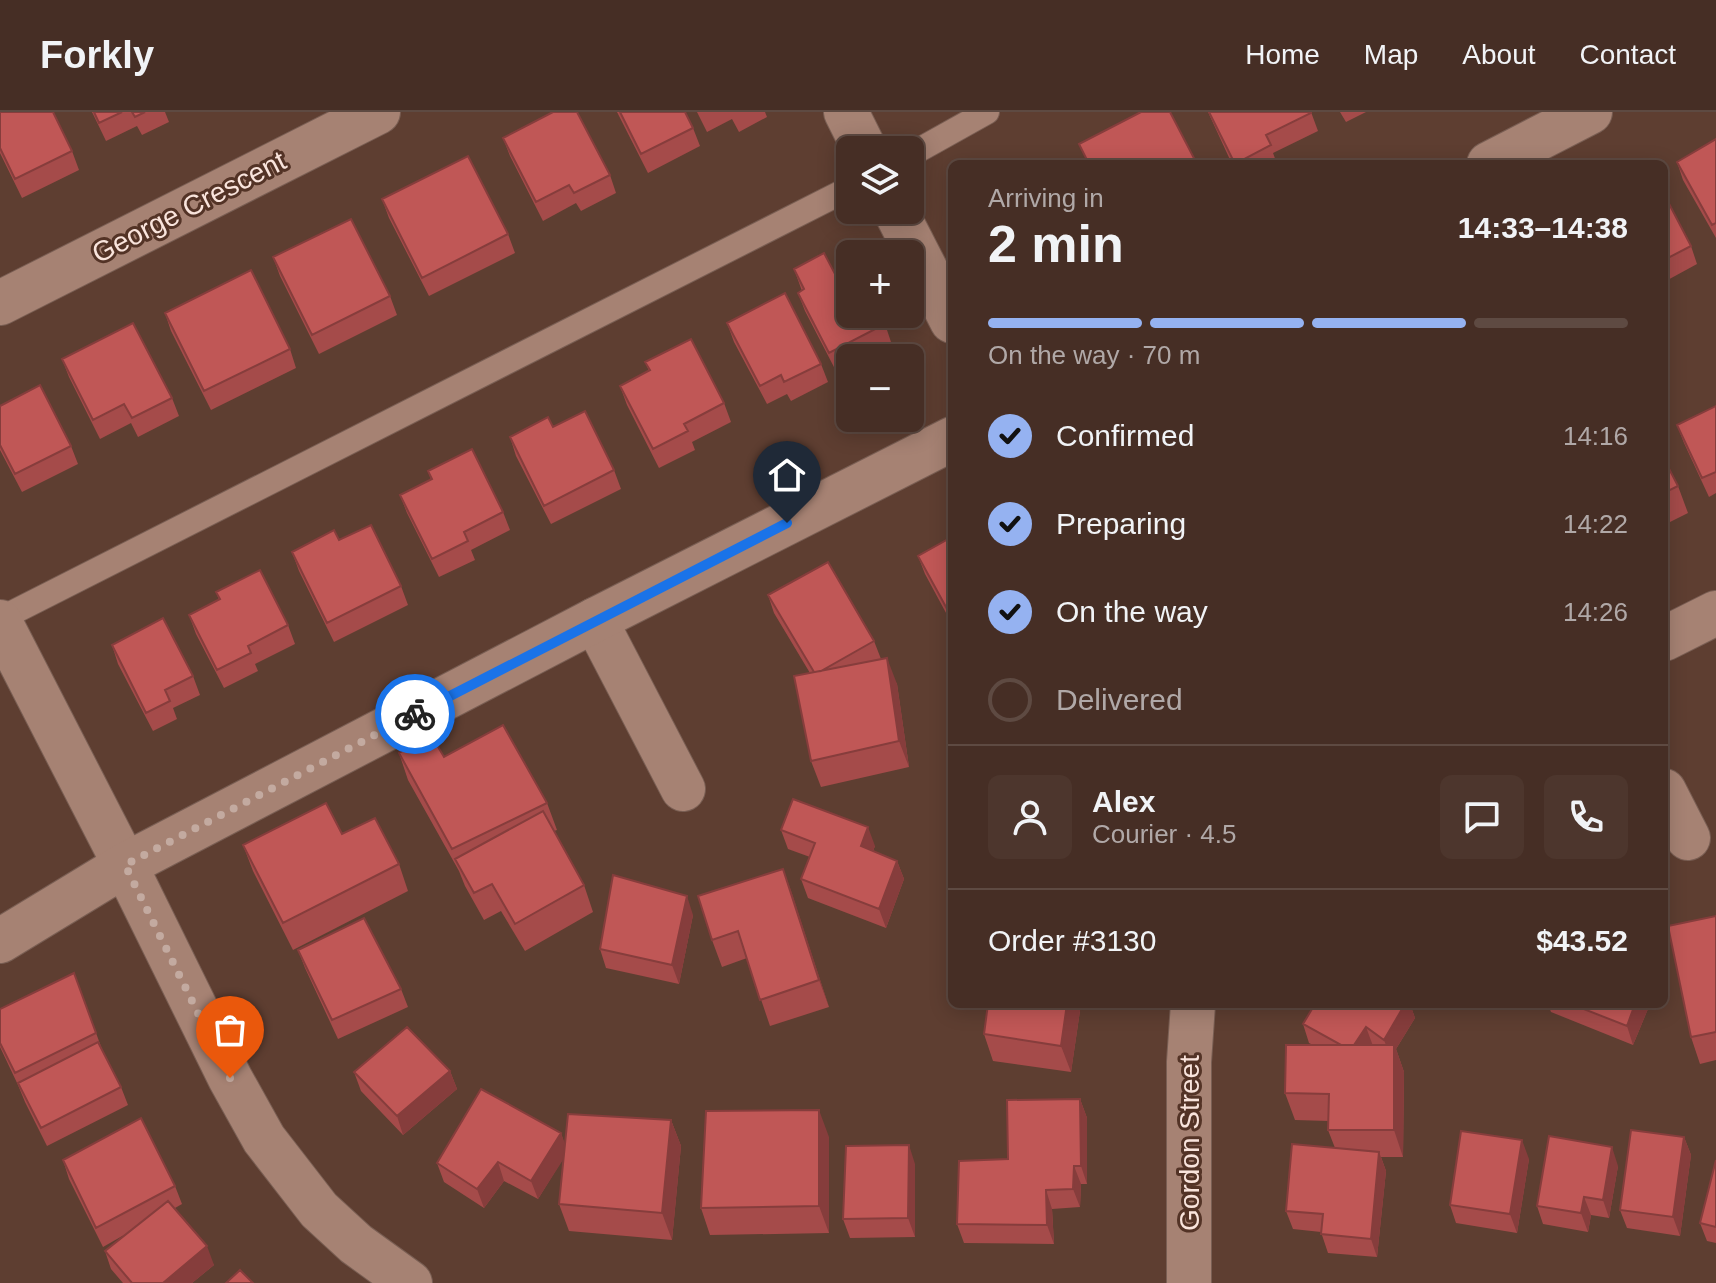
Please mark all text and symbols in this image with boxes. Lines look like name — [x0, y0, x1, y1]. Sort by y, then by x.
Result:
text: Forkly — [40, 34, 154, 76]
text: Home — [1245, 39, 1320, 70]
text: Map — [1364, 39, 1418, 70]
text: About — [1462, 39, 1536, 70]
text: Contact — [1580, 39, 1676, 70]
map controls — [836, 136, 924, 432]
button: layers — [836, 136, 924, 224]
street label: George Crescent — [87, 145, 291, 269]
text: Arriving in — [988, 183, 1104, 213]
text: 14:33–14:38 — [1458, 211, 1628, 244]
text: 2 min — [988, 215, 1124, 273]
button: + — [836, 240, 924, 328]
text: On the way · 70 m — [988, 340, 1200, 370]
button: − — [836, 344, 924, 432]
icon: check — [988, 414, 1032, 458]
text: Confirmed — [1056, 419, 1194, 452]
text: 14:16 — [1563, 421, 1628, 451]
pin — [753, 441, 821, 523]
icon: home — [765, 453, 809, 497]
icon: check — [988, 502, 1032, 546]
text: Preparing — [1056, 507, 1186, 540]
text: 14:22 — [1563, 509, 1628, 539]
icon: check — [988, 590, 1032, 634]
text: On the way — [1056, 595, 1208, 628]
text: 14:26 — [1563, 597, 1628, 627]
courier — [375, 674, 455, 754]
text: Delivered — [1056, 683, 1183, 716]
icon: bike — [393, 692, 437, 736]
button: person — [988, 775, 1072, 859]
button: chat — [1440, 775, 1524, 859]
button: phone — [1544, 775, 1628, 859]
text: Alex — [1092, 785, 1155, 818]
text: Courier · 4.5 — [1092, 819, 1237, 849]
text: Order #3130 — [988, 924, 1156, 957]
text: $43.52 — [1536, 924, 1628, 957]
pin — [196, 996, 264, 1078]
icon: bag — [208, 1008, 252, 1052]
street label: Gordon Street — [1174, 1055, 1205, 1231]

